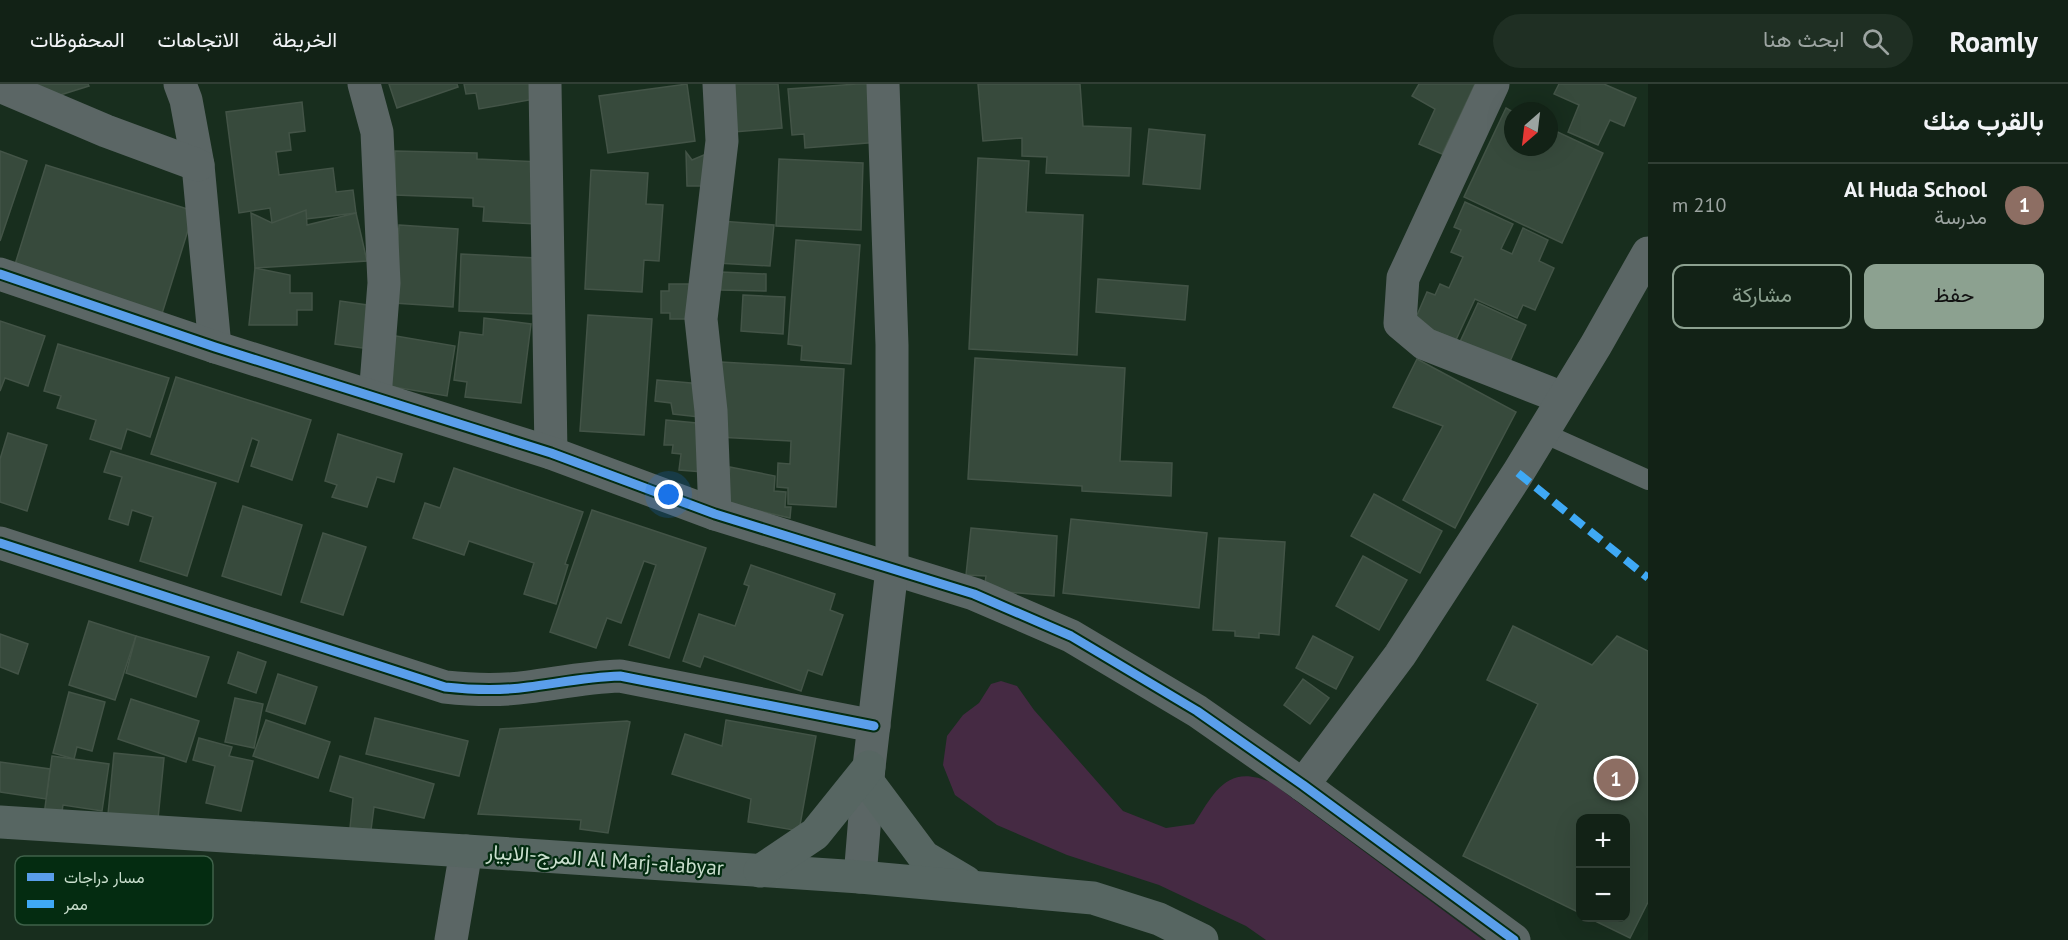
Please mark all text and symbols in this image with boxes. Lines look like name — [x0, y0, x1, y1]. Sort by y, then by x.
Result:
search box — [1493, 14, 1913, 68]
text: Roamly — [1949, 23, 2038, 60]
text: ابحث هنا — [1763, 25, 1844, 53]
icon: search — [1859, 25, 1892, 58]
text: المحفوظات — [30, 26, 125, 53]
text: الاتجاهات — [158, 26, 239, 53]
text: الخريطة — [272, 26, 337, 53]
north arrow — [1504, 102, 1558, 156]
text: بالقرب منك — [1923, 104, 2044, 137]
text: Al Huda School — [1844, 175, 1987, 203]
text: 210 m — [1672, 192, 1726, 218]
text: 1 — [2019, 192, 2030, 218]
text: مدرسة — [1934, 204, 1987, 230]
button: مشاركة — [1672, 264, 1852, 329]
button: حفظ — [1864, 264, 2044, 329]
your location — [654, 480, 683, 509]
pin: 1 — [1596, 756, 1636, 800]
map controls — [1576, 814, 1630, 922]
button: + — [1576, 814, 1630, 868]
street label: المرج-الابيار Al Marj-alabyar — [484, 838, 725, 882]
legend — [15, 856, 213, 925]
text: مسار دراجات — [64, 867, 145, 888]
button: − — [1576, 868, 1630, 922]
text: ممر — [63, 894, 88, 915]

